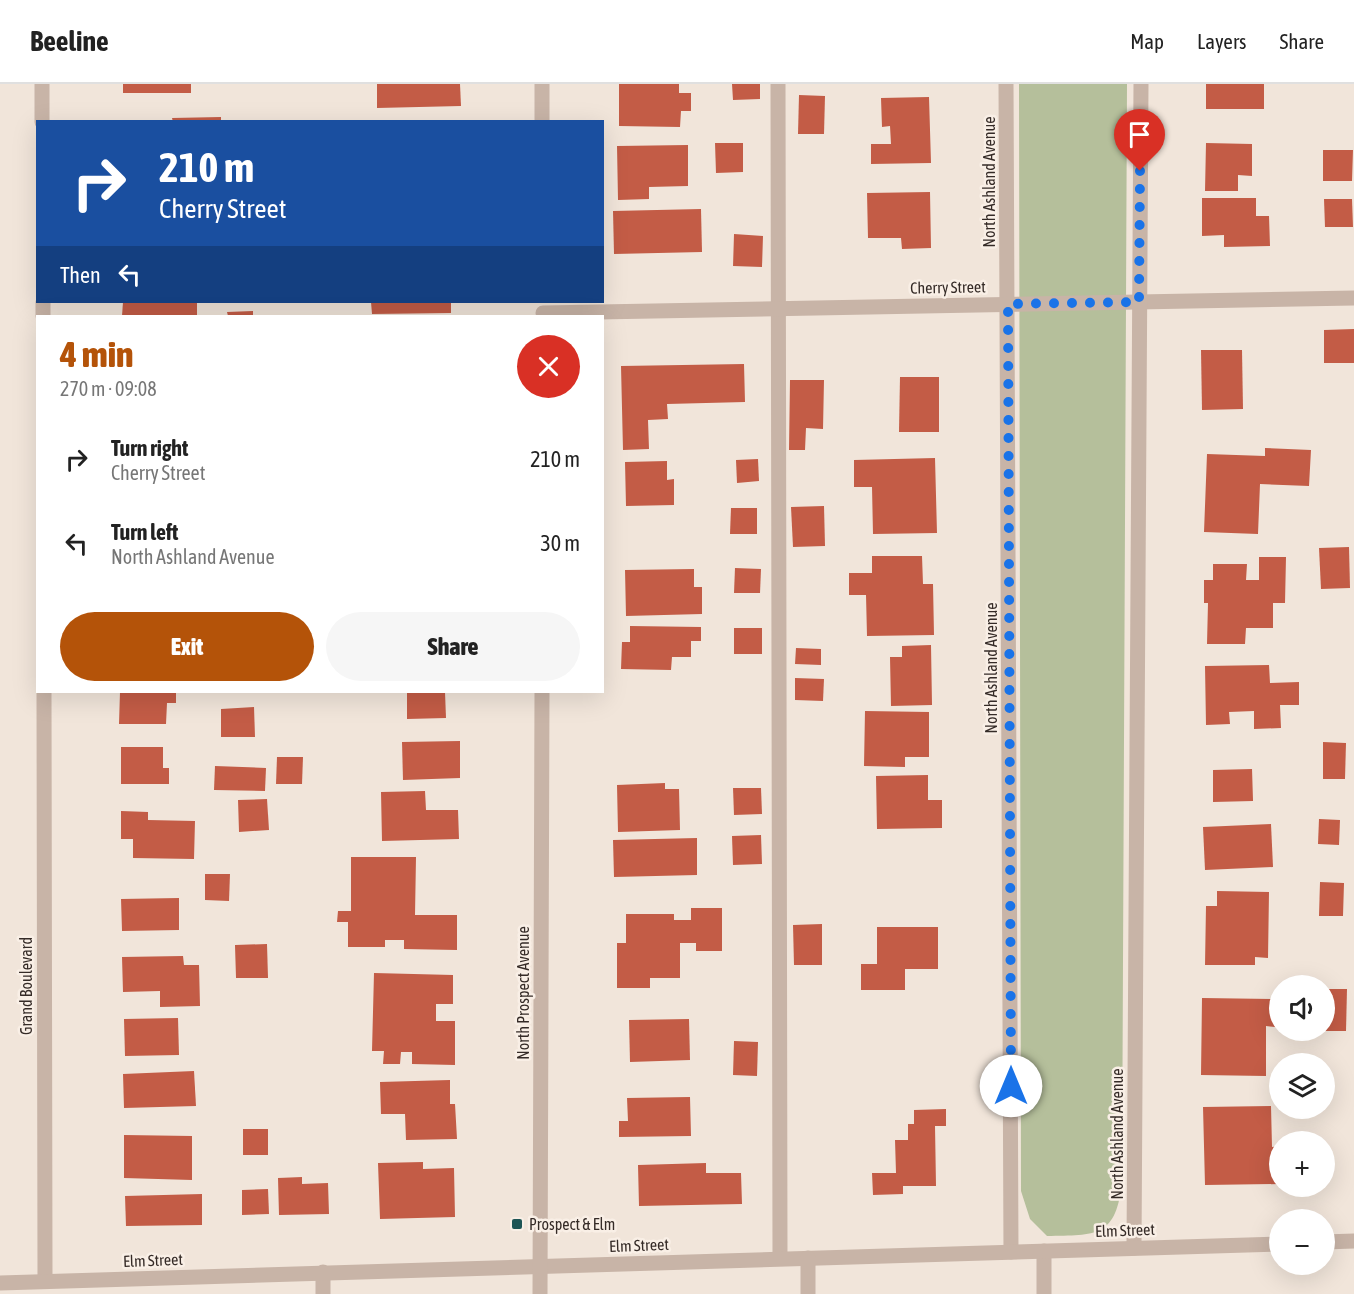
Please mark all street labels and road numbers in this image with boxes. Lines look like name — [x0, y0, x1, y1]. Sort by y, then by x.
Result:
street label: North Ashland Avenue — [980, 117, 998, 247]
street label: Cherry Street — [910, 277, 986, 298]
street label: North Ashland Avenue — [982, 603, 1000, 733]
street label: North Prospect Avenue — [514, 926, 533, 1060]
street label: Grand Boulevard — [17, 937, 35, 1035]
street label: North Ashland Avenue — [1108, 1069, 1126, 1199]
street label: Elm Street — [1095, 1220, 1156, 1240]
street label: Elm Street — [609, 1235, 670, 1255]
street label: Elm Street — [123, 1250, 184, 1270]

